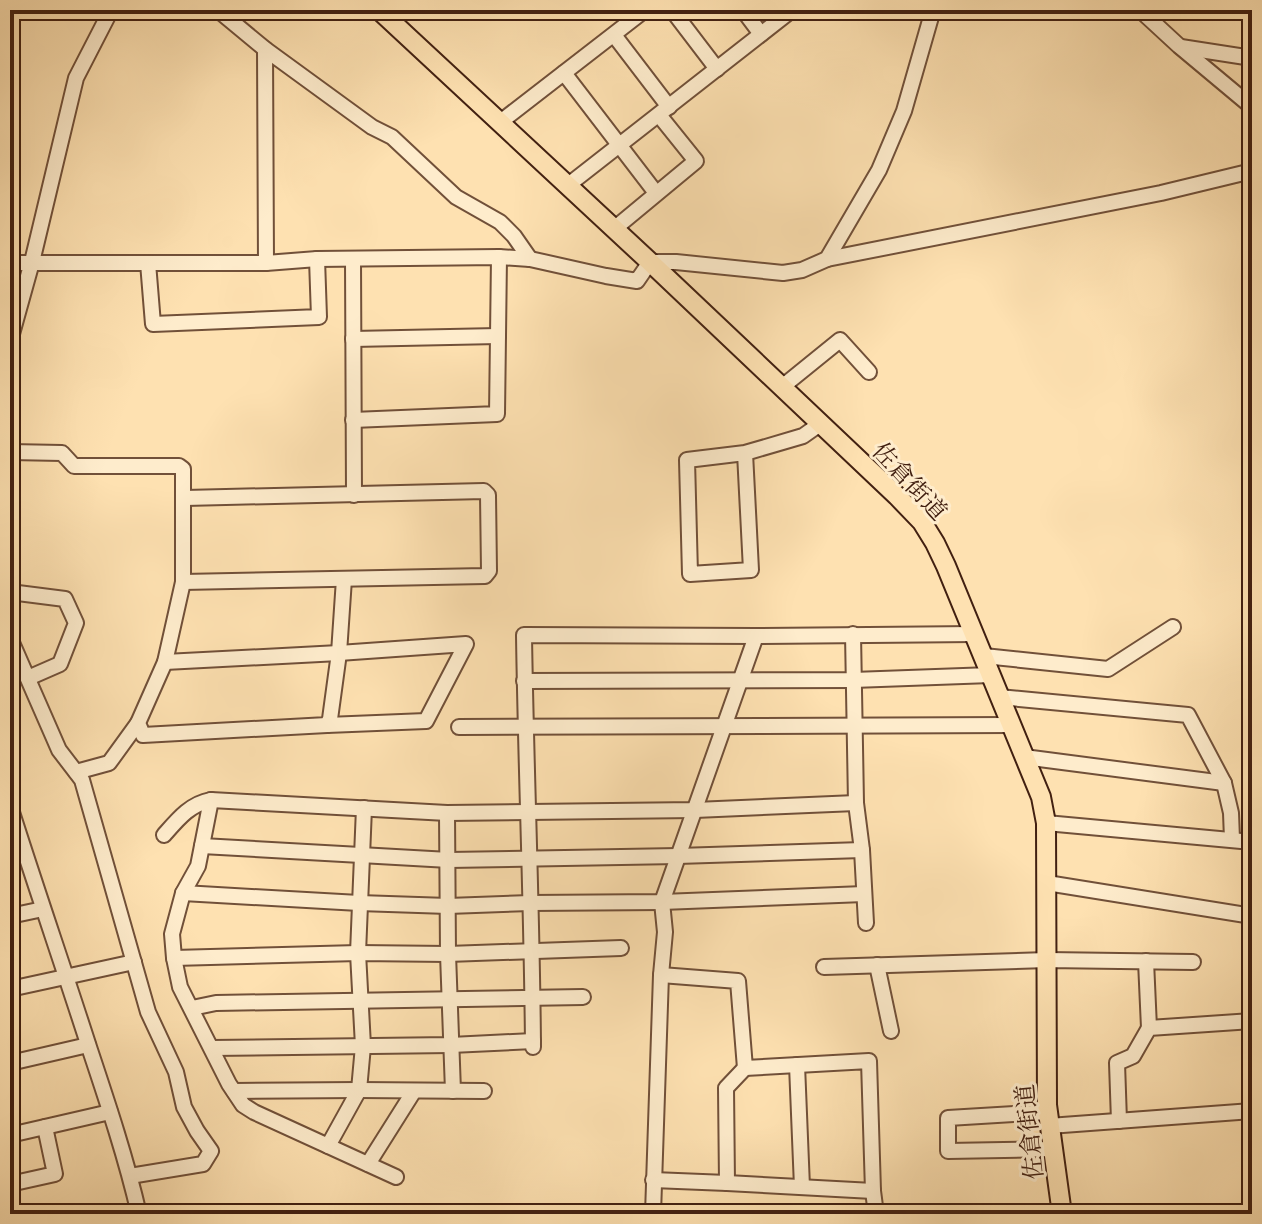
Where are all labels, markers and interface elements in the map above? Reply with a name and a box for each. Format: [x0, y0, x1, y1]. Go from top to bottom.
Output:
street label: 佐倉街道 [867, 436, 953, 526]
street label: 佐倉街道 [1010, 1083, 1048, 1181]

